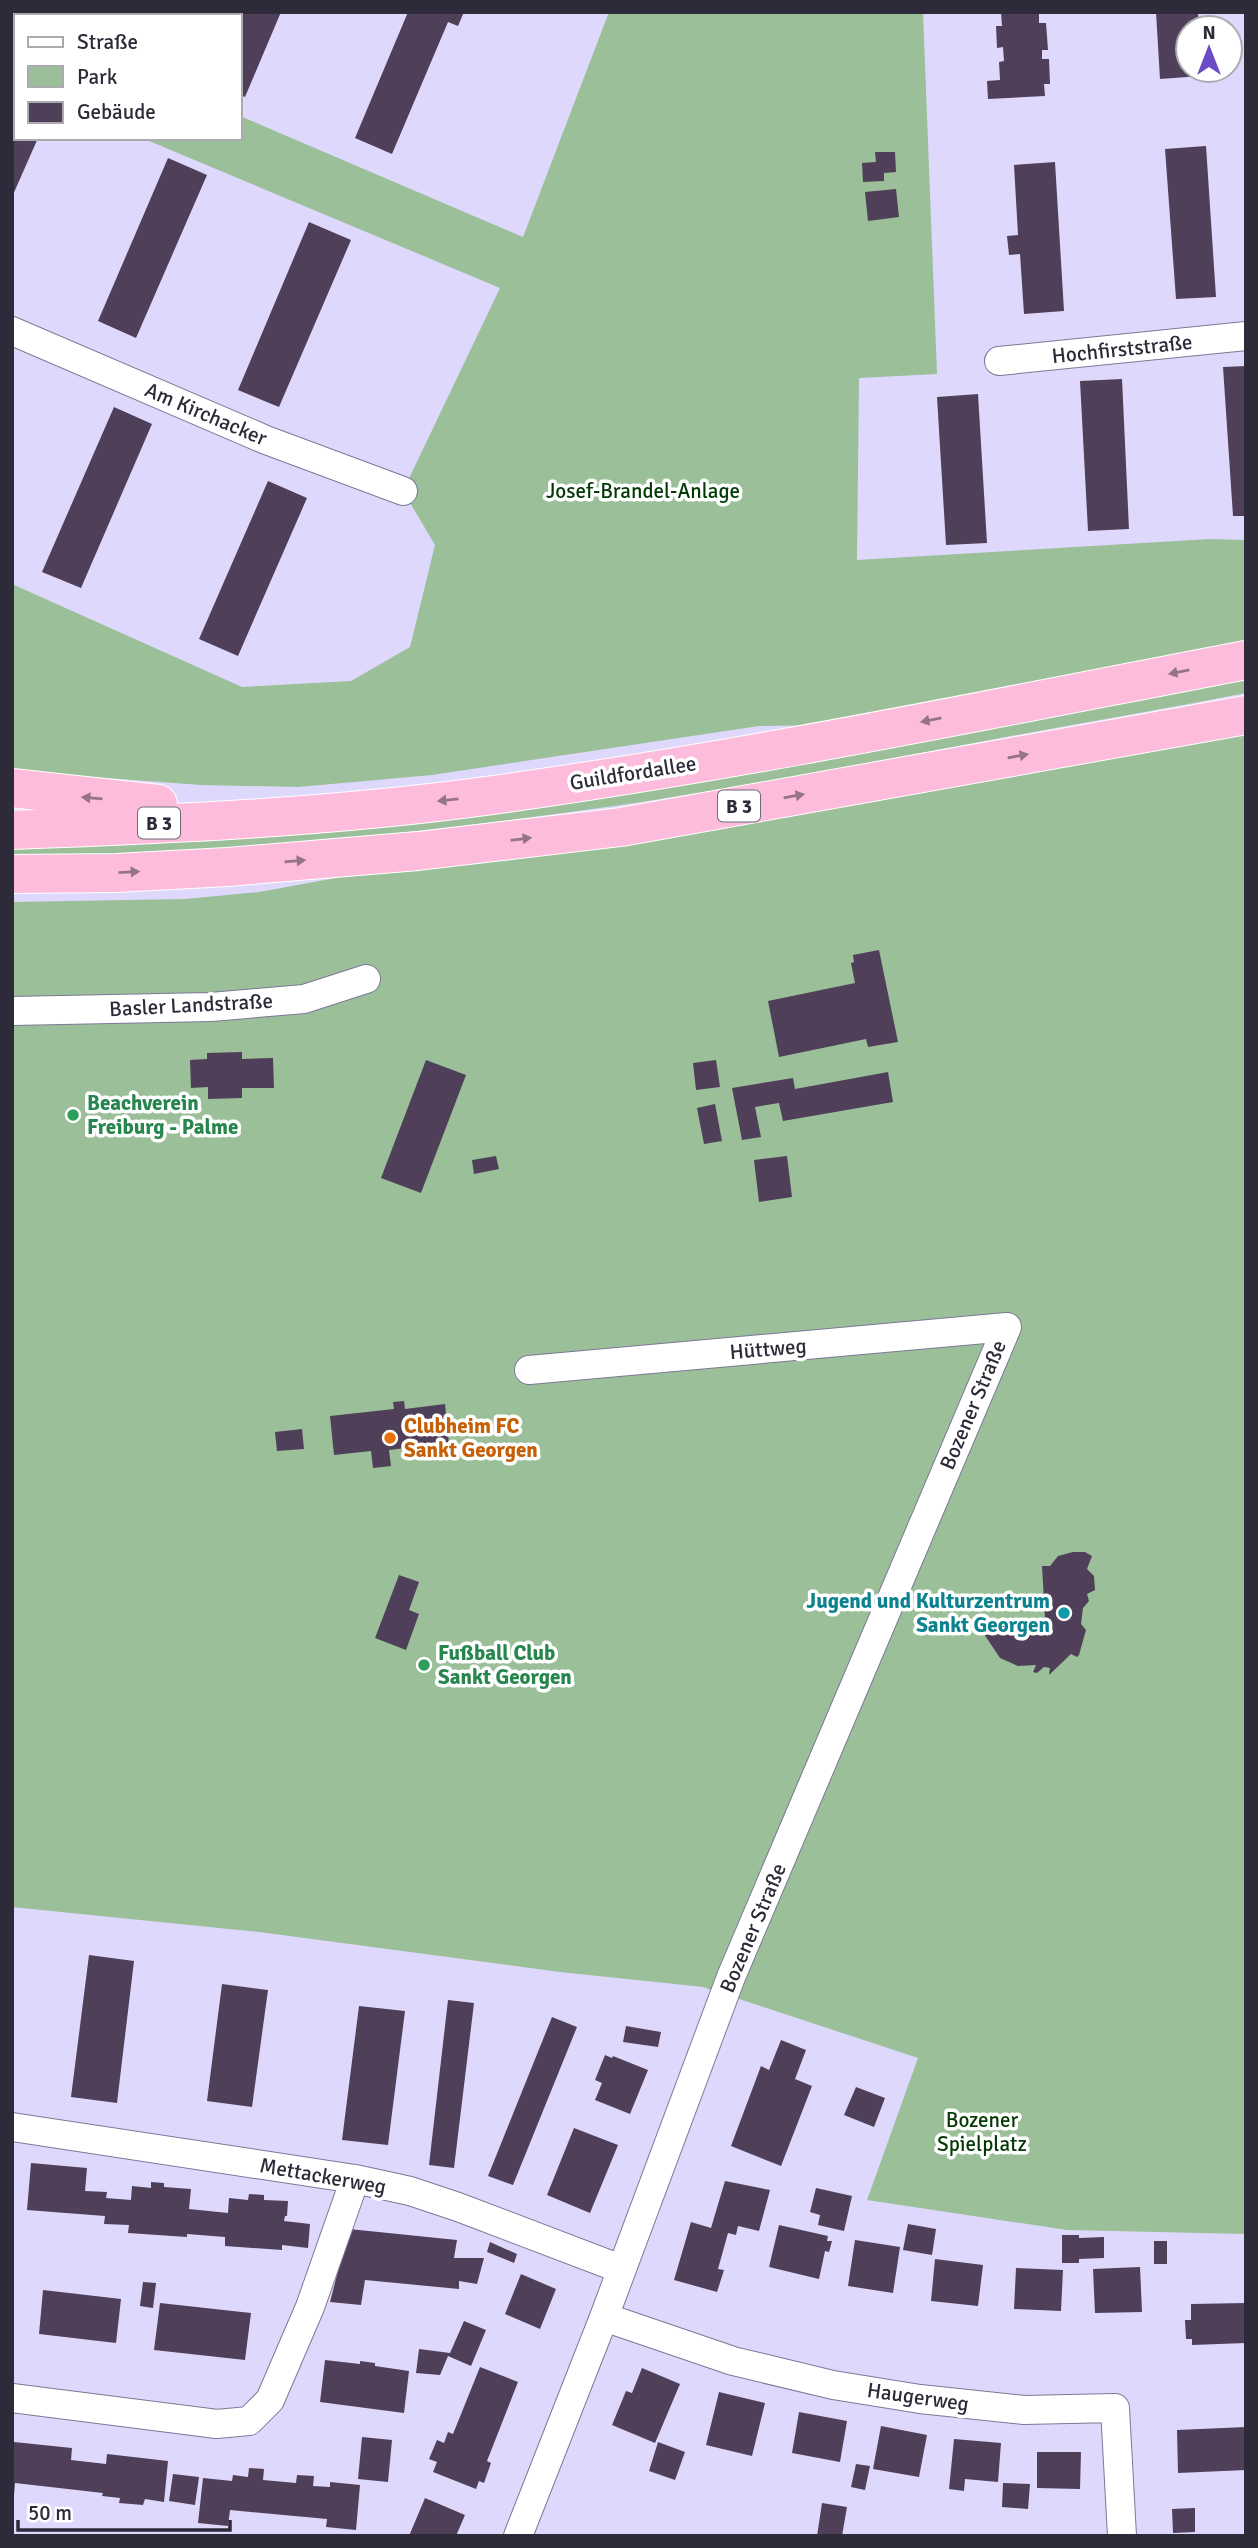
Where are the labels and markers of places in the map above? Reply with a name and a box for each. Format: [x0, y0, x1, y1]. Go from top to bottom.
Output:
place label: Beachverein Freiburg - Palme [87, 1090, 238, 1140]
marker: Beachverein Freiburg - Palme [65, 1107, 81, 1123]
place label: Clubheim FC Sankt Georgen [404, 1413, 538, 1463]
marker: Clubheim FC Sankt Georgen [382, 1430, 398, 1446]
place label: Jugend und Kulturzentrum Sankt Georgen [806, 1588, 1050, 1638]
marker: Jugend und Kulturzentrum Sankt Georgen [1056, 1605, 1072, 1621]
place label: Fußball Club Sankt Georgen [438, 1640, 572, 1690]
marker: Fußball Club Sankt Georgen [416, 1657, 432, 1673]

